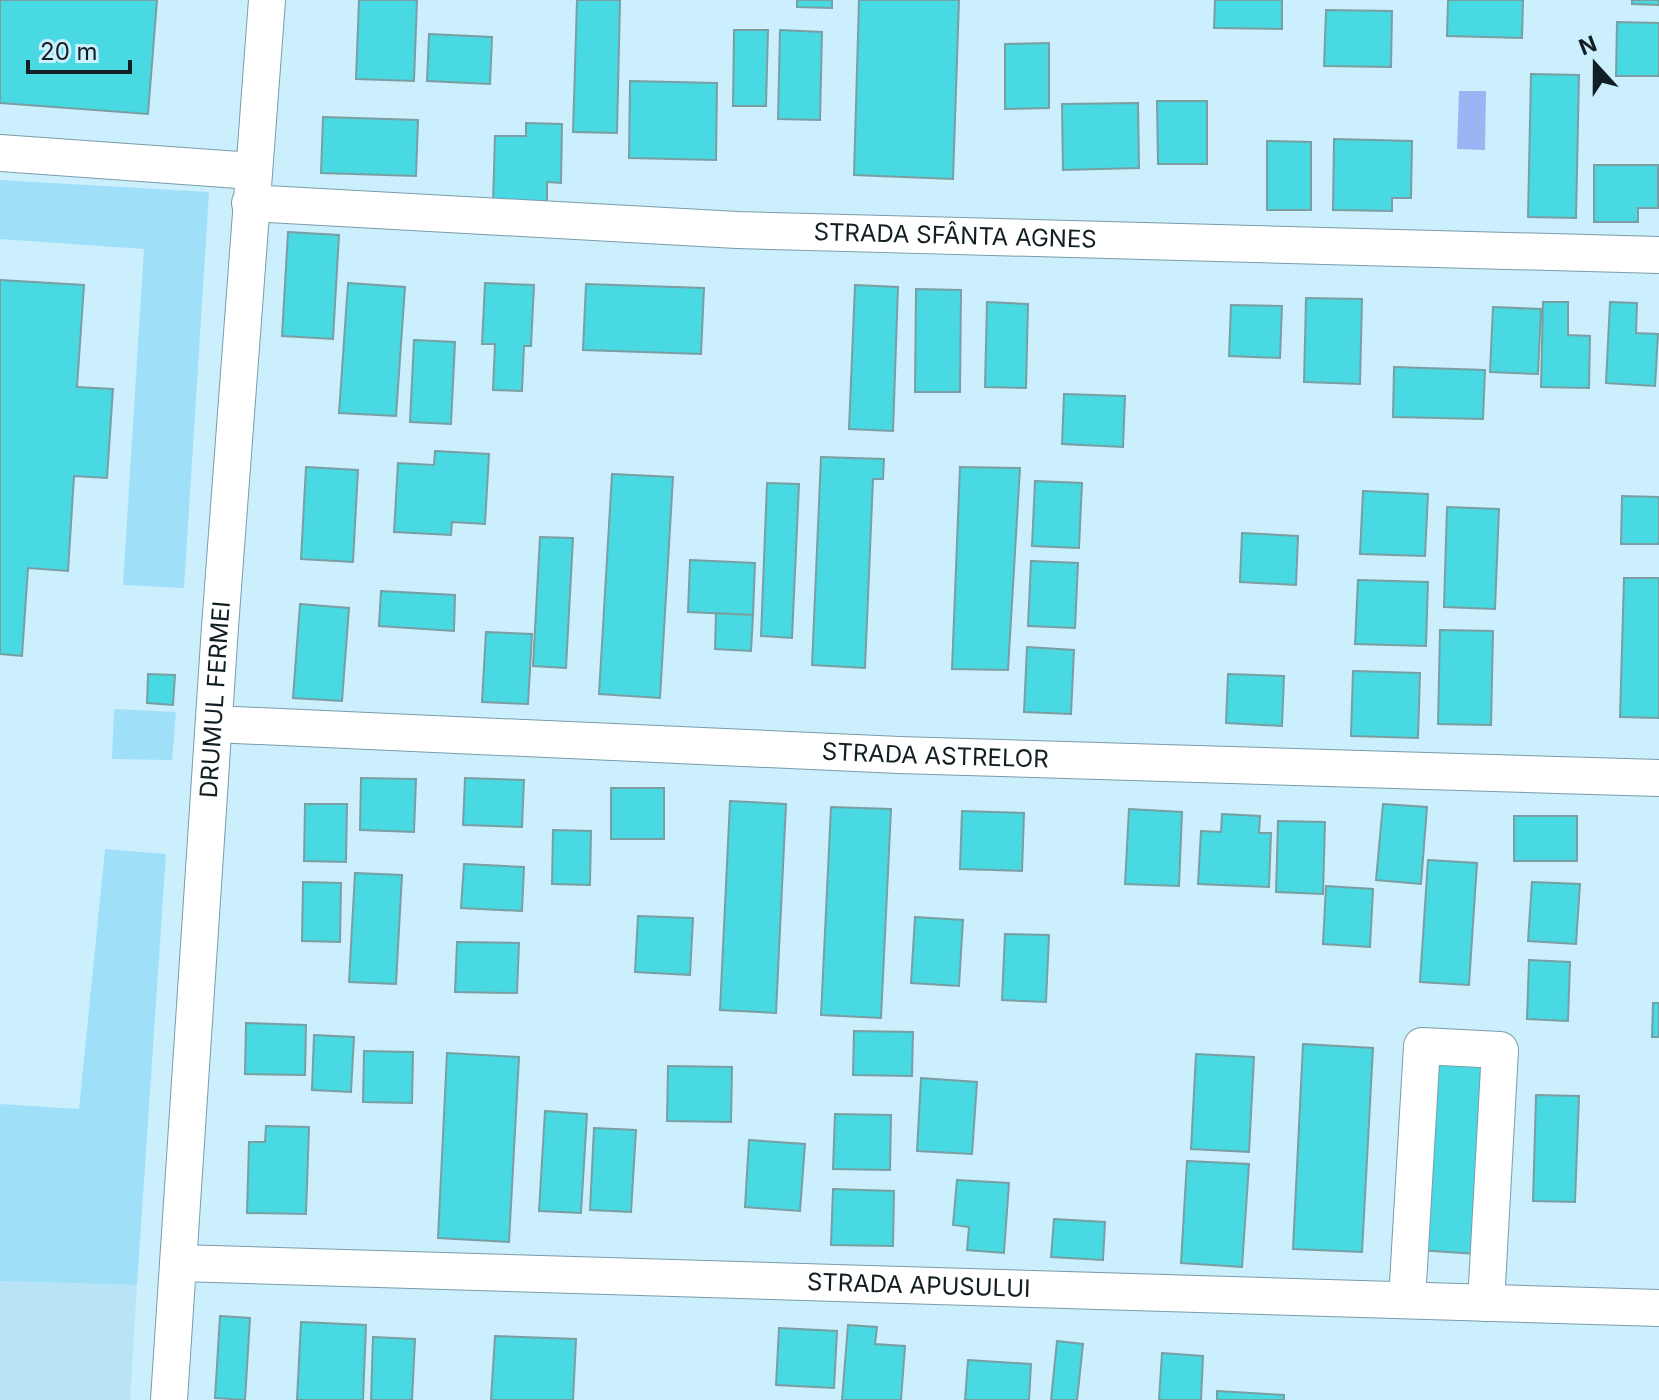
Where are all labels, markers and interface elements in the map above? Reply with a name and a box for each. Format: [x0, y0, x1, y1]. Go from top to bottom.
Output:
scale bar [28, 24, 130, 74]
north arrow [1555, 24, 1635, 104]
text: N [1575, 30, 1600, 60]
text: 20 m [40, 37, 98, 66]
street label: STRADA SFÂNTA AGNES [813, 217, 1097, 254]
street label: DRUMUL FERMEI [194, 600, 236, 799]
street label: STRADA ASTRELOR [821, 737, 1049, 774]
street label: STRADA APUSULUI [806, 1267, 1031, 1303]

